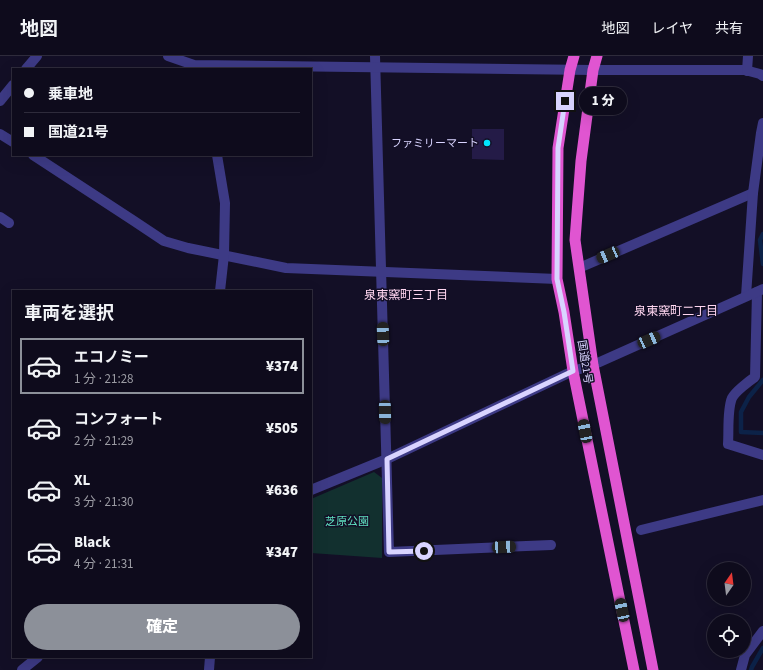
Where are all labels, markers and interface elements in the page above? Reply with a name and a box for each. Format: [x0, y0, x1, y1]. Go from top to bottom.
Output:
text: 地図 [20, 16, 58, 43]
text: 地図 [601, 19, 629, 39]
text: レイヤ [651, 19, 693, 39]
text: 共有 [715, 19, 743, 39]
text: 乗車地 [48, 84, 93, 105]
callout: 1 分 [579, 87, 627, 115]
route end [556, 92, 574, 110]
text: 1 分 [592, 92, 614, 110]
text: 国道21号 [48, 122, 109, 143]
place label: ファミリーマート [391, 136, 479, 151]
marker: ファミリーマート [482, 138, 492, 148]
car [595, 245, 621, 265]
district label: 泉東窯町三丁目 [364, 287, 448, 304]
text: 車両を選択 [24, 301, 114, 326]
district label: 泉東窯町二丁目 [634, 303, 718, 320]
car [377, 322, 389, 346]
car [636, 330, 662, 350]
street label: 国道21号 [574, 339, 596, 385]
text: エコノミー [74, 347, 149, 368]
icon: car [26, 348, 62, 384]
text: ¥374 [266, 356, 298, 377]
text: 1 分 · 21:28 [74, 370, 134, 388]
car [379, 400, 391, 424]
text: コンフォート [74, 409, 164, 430]
icon: car [26, 410, 62, 446]
text: ¥505 [266, 418, 298, 439]
car [577, 418, 593, 444]
text: 2 分 · 21:29 [74, 432, 134, 450]
text: XL [74, 470, 90, 491]
icon: car [26, 472, 62, 508]
text: ¥636 [266, 480, 298, 501]
text: 3 分 · 21:30 [74, 493, 134, 511]
park label: 芝原公園 [325, 514, 369, 529]
text: Black [74, 532, 111, 553]
icon: car [26, 534, 62, 570]
car [492, 540, 516, 554]
text: ¥347 [266, 542, 298, 563]
route start [415, 542, 433, 560]
text: 4 分 · 21:31 [74, 555, 134, 573]
north arrow [707, 562, 751, 606]
map controls [707, 562, 751, 658]
car [614, 597, 630, 623]
button: 確定 [24, 604, 300, 650]
button: locate [707, 614, 751, 658]

